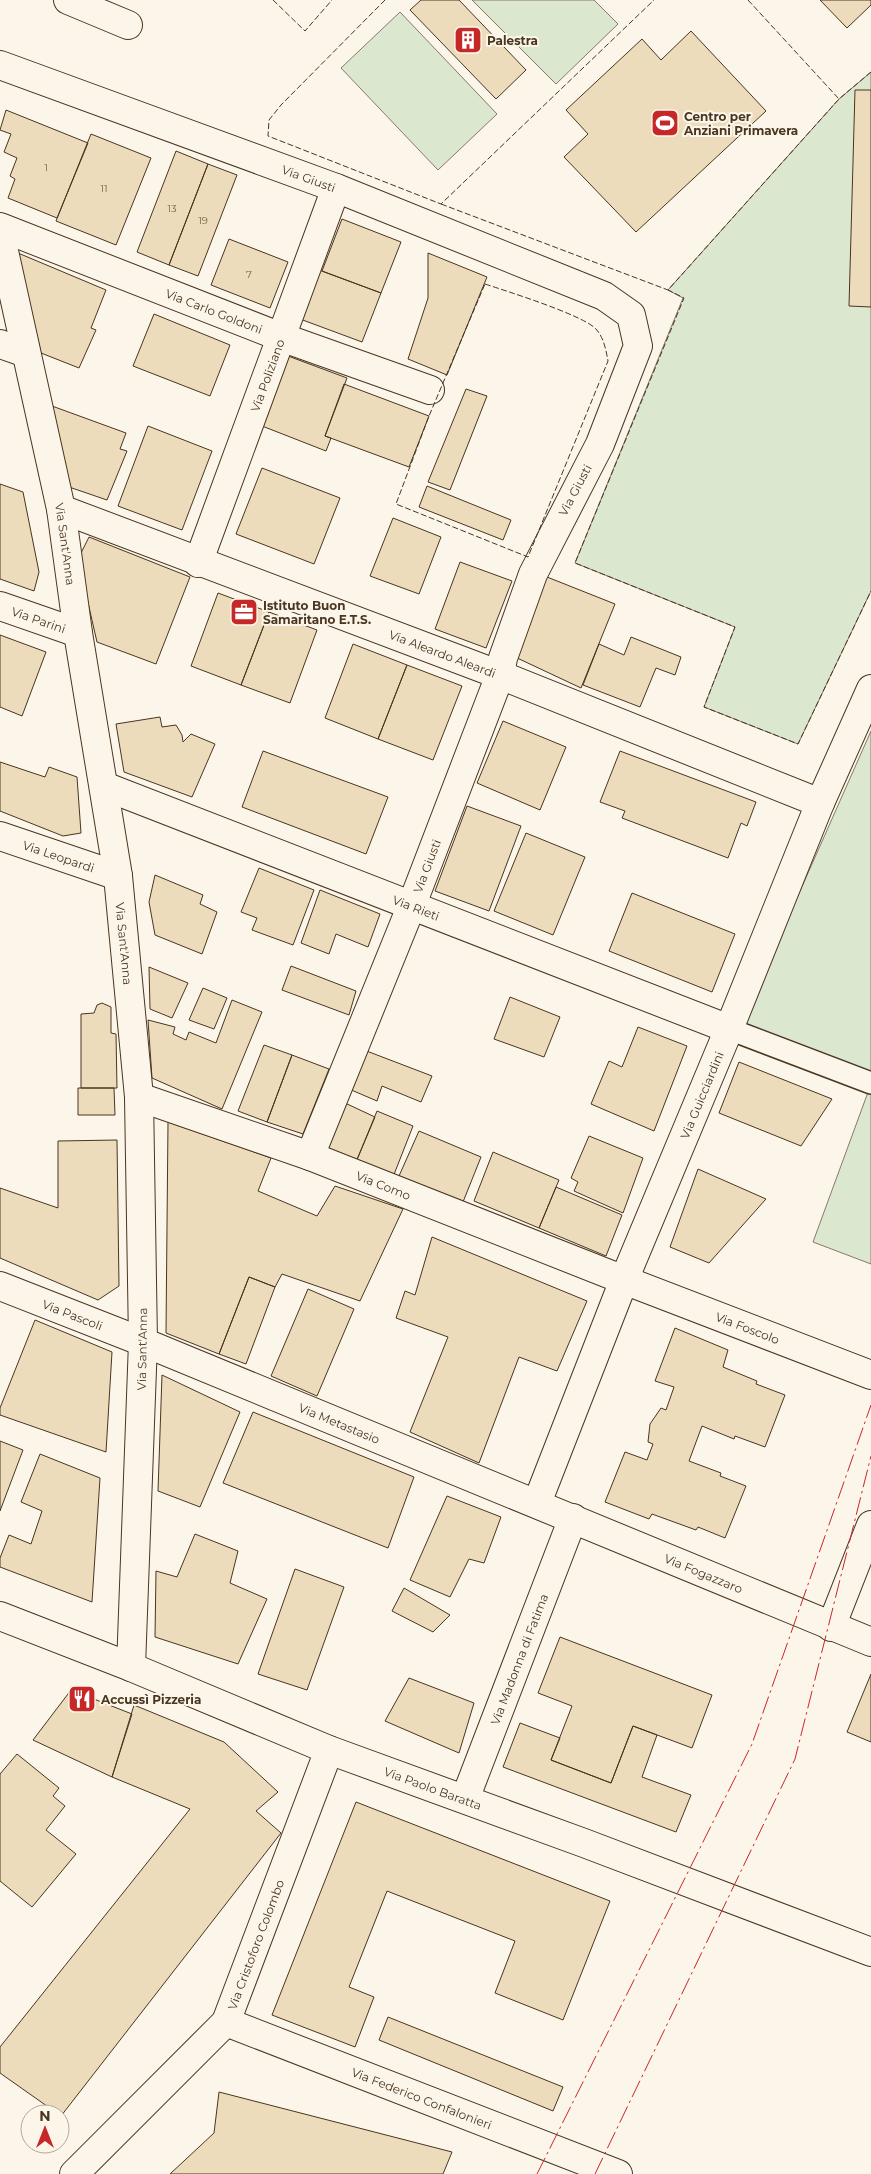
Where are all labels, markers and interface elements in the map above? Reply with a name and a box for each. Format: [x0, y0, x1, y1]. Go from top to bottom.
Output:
building icon: Palestra [453, 25, 483, 55]
place label: Palestra [487, 33, 538, 48]
sports icon: Centro per Anziani Primavera [650, 108, 680, 138]
place label: Centro per Anziani Primavera [683, 109, 798, 138]
house number: 1 [44, 161, 48, 174]
street label: Via Giusti [280, 161, 338, 195]
house number: 11 [100, 182, 108, 195]
house number: 13 [167, 202, 177, 215]
house number: 19 [198, 214, 208, 227]
house number: 7 [246, 268, 252, 281]
street label: Via Carlo Goldoni [164, 285, 265, 337]
street label: Via Poliziano [247, 337, 287, 414]
street label: Via Giusti [555, 462, 595, 518]
street label: Via Sant'Anna [52, 501, 79, 586]
office icon: Istituto Buon Samaritano E.T.S. [229, 597, 259, 627]
place label: Istituto Buon Samaritano E.T.S. [263, 598, 371, 627]
street label: Via Parini [10, 603, 68, 636]
street label: Via Aleardo Aleardi [387, 626, 498, 680]
street label: Via Leopardi [21, 837, 96, 875]
street label: Via Giusti [410, 837, 444, 895]
street label: Via Rieti [391, 892, 442, 923]
street label: Via Sant'Anna [113, 902, 136, 986]
street label: Via Guicciardini [677, 1049, 726, 1141]
street label: Via Como [354, 1167, 413, 1203]
street label: Via Pascoli [40, 1296, 105, 1333]
street label: Via Sant'Anna [134, 1307, 150, 1391]
street label: Via Foscolo [714, 1308, 782, 1347]
street label: Via Metastasio [297, 1400, 382, 1446]
street label: Via Fogazzaro [662, 1550, 745, 1596]
street label: Via Madonna di Fatima [487, 1591, 551, 1727]
restaurant icon: Accussì Pizzeria [67, 1684, 97, 1714]
place label: Accussì Pizzeria [100, 1692, 201, 1707]
street label: Via Paolo Baratta [382, 1763, 484, 1813]
street label: Via Cristoforo Colombo [224, 1877, 287, 2012]
street label: Via Federico Confalonieri [349, 2064, 494, 2132]
north arrow [20, 2104, 70, 2154]
text: N [39, 2107, 51, 2125]

